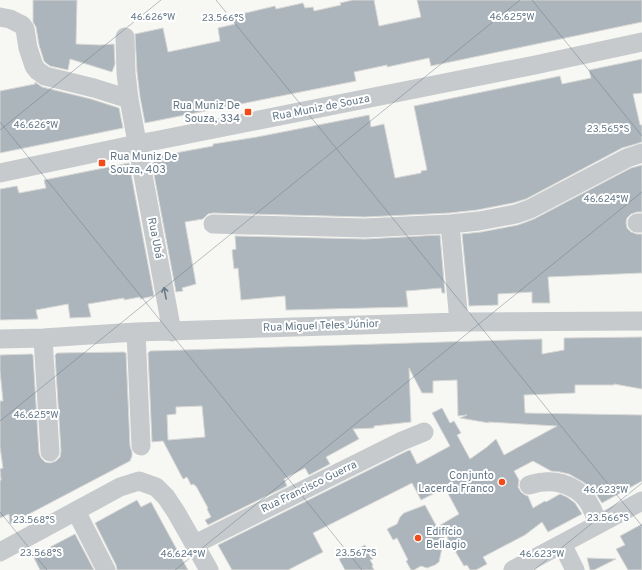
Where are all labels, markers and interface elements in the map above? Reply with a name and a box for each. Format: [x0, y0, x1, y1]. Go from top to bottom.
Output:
text: 46.626°W [131, 11, 175, 24]
text: 46.625°W [489, 11, 535, 24]
text: 23.566°S [202, 12, 244, 25]
street label: Rua Muniz de Souza [271, 92, 371, 124]
place label: Rua Muniz De Souza, 334 [173, 99, 240, 126]
marker: Rua Muniz De Souza, 334 [243, 107, 253, 117]
text: 46.626°W [14, 119, 58, 132]
text: 23.565°S [587, 123, 629, 136]
place label: Rua Muniz De Souza, 403 [110, 150, 177, 177]
marker: Rua Muniz De Souza, 403 [97, 158, 107, 168]
text: 46.624°W [583, 193, 629, 206]
street label: Rua Ubá [144, 216, 166, 260]
one-way arrow [161, 287, 169, 300]
street label: Rua Miguel Teles Júnior [263, 317, 380, 335]
text: 46.625°W [13, 409, 59, 422]
street label: Rua Francisco Guerra [259, 458, 359, 516]
place label: Conjunto Lacerda Franco [418, 469, 494, 496]
marker: Conjunto Lacerda Franco [497, 477, 507, 487]
text: 46.623°W [583, 484, 629, 497]
text: 23.566°S [587, 512, 629, 525]
text: 23.568°S [13, 514, 55, 527]
place label: Edifício Bellagio [426, 525, 466, 552]
marker: Edifício Bellagio [413, 533, 423, 543]
text: 23.568°S [20, 547, 62, 560]
text: 23.567°S [335, 547, 377, 560]
text: 46.624°W [160, 548, 206, 561]
text: 46.623°W [519, 548, 565, 561]

